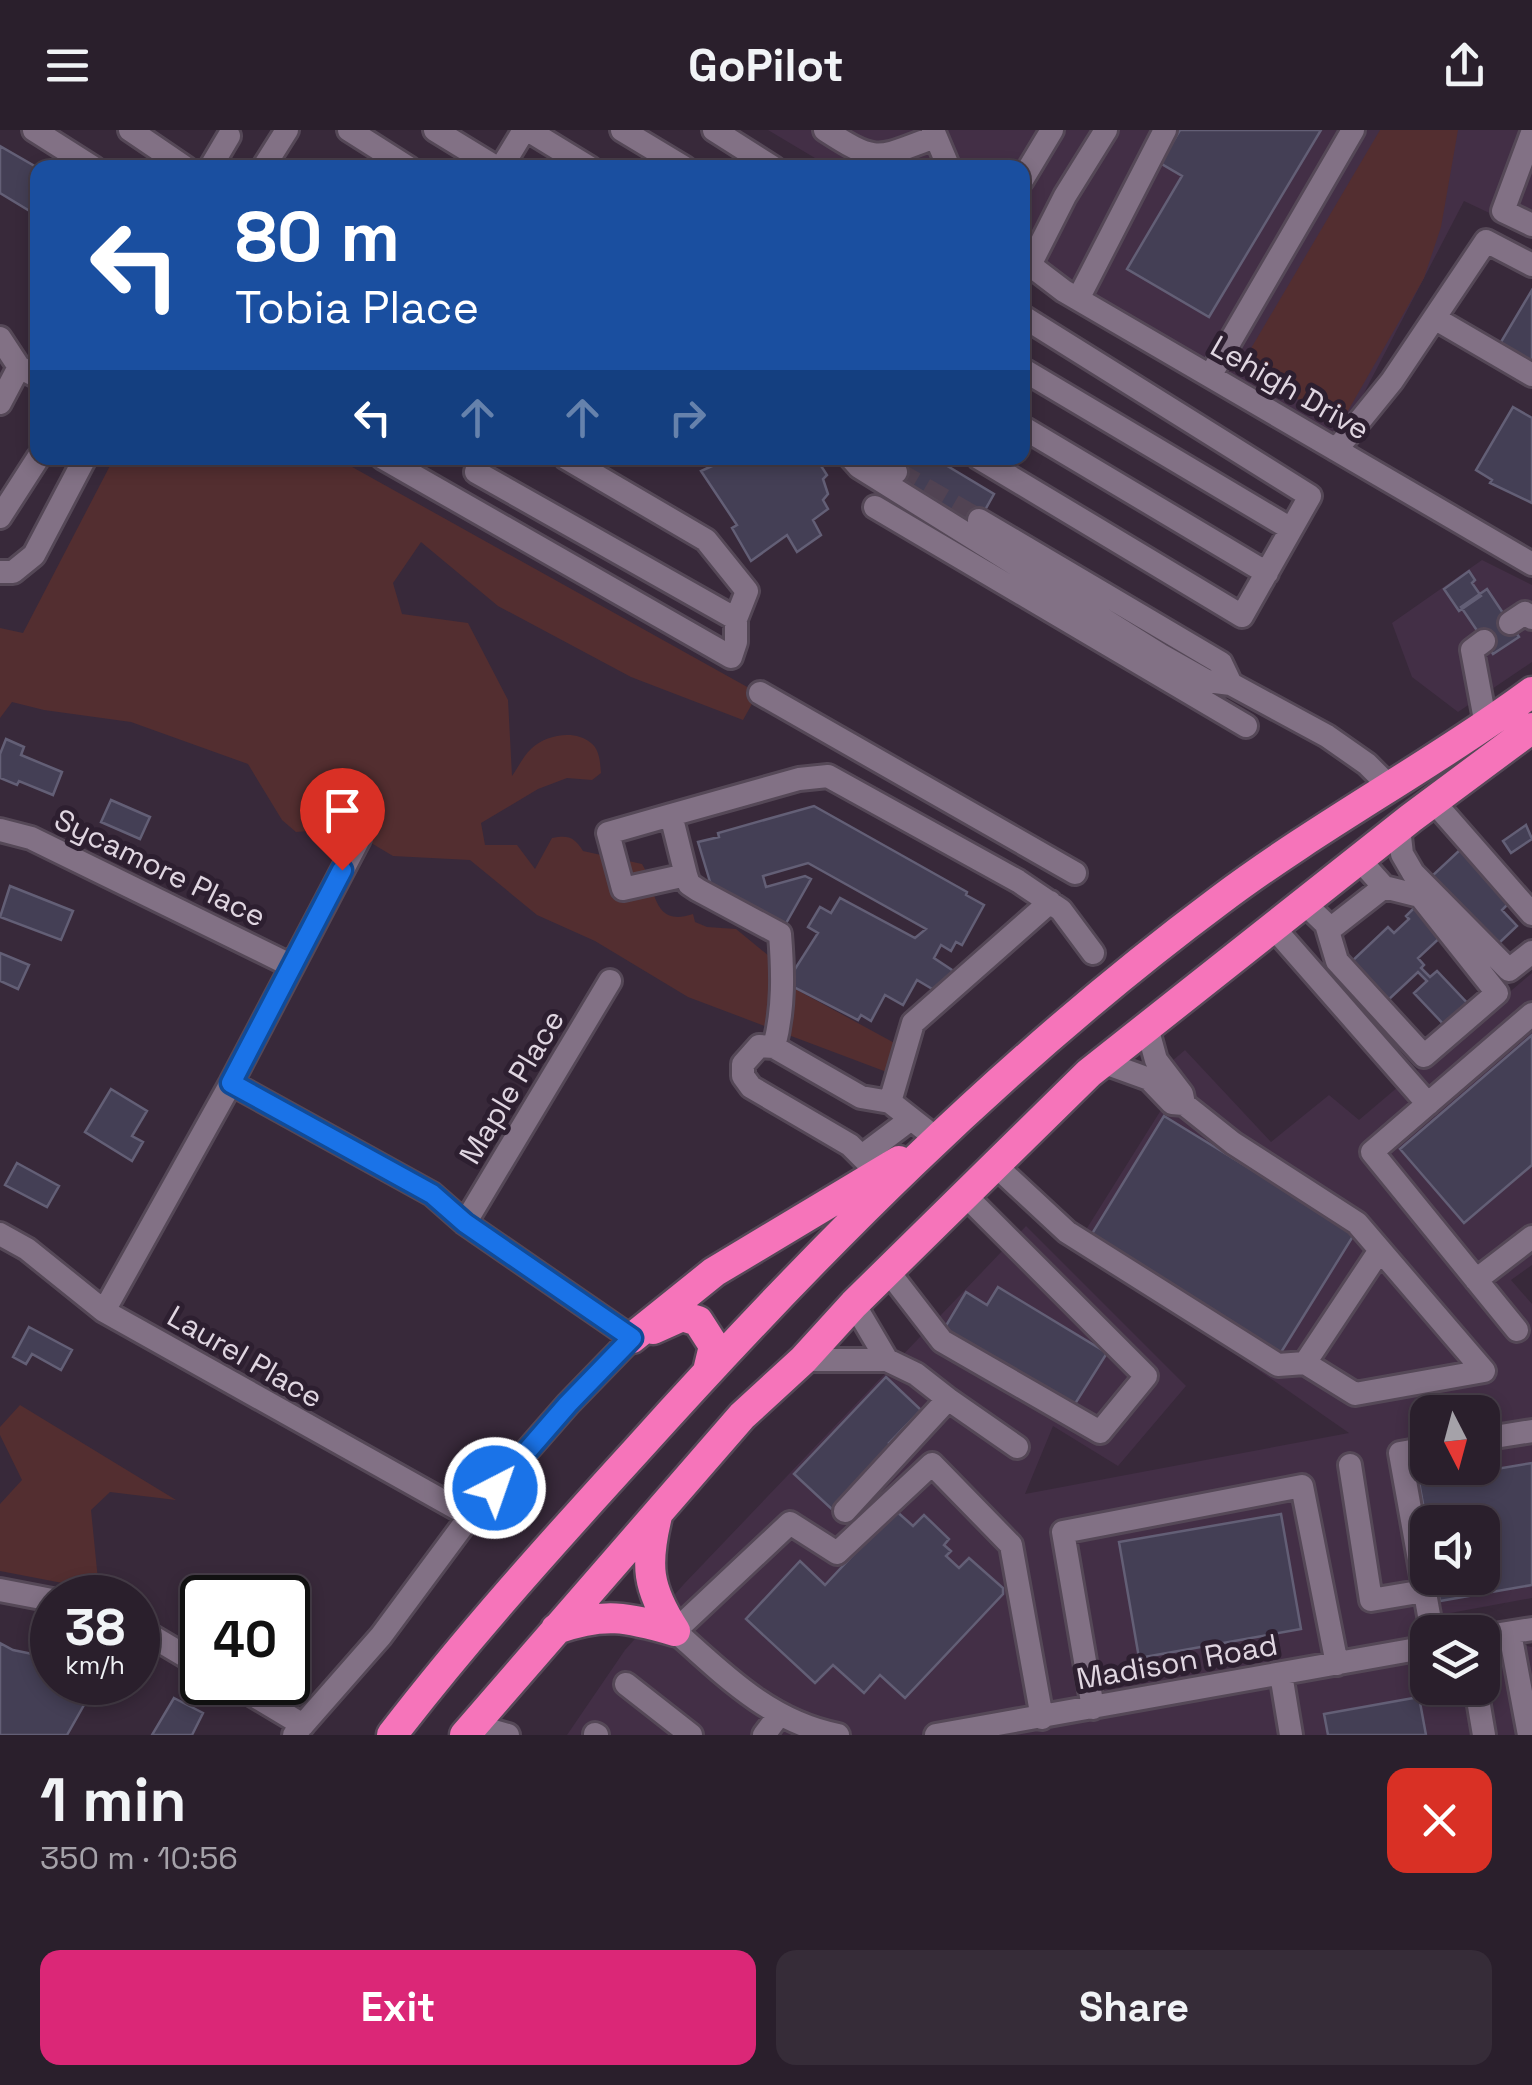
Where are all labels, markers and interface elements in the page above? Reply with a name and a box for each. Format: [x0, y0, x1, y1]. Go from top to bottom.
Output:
text: GoPilot [688, 37, 844, 94]
icon: menu [40, 38, 95, 93]
icon: share [1437, 38, 1492, 93]
text: 80 m [235, 192, 400, 281]
icon: left [70, 200, 200, 330]
text: Tobia Place [235, 279, 479, 336]
street label: Lehigh Drive [1204, 326, 1377, 449]
icon: left [345, 390, 400, 445]
icon: ahead [450, 390, 505, 445]
icon: ahead [555, 390, 610, 445]
icon: right [660, 390, 715, 445]
pin [300, 768, 385, 871]
icon: arrive [315, 783, 370, 838]
street label: Sycamore Place [48, 800, 272, 936]
street label: Maple Place [450, 1002, 573, 1171]
street label: Laurel Place [161, 1296, 330, 1417]
north arrow [1410, 1395, 1500, 1485]
map controls [1410, 1395, 1500, 1705]
position arrow [443, 1436, 547, 1540]
button: sound [1410, 1505, 1500, 1595]
speed limit sign: 40 [180, 1575, 310, 1705]
text: 38 [65, 1596, 125, 1660]
button: layers [1410, 1615, 1500, 1705]
street label: Madison Road [1073, 1625, 1281, 1698]
text: km/h [65, 1649, 125, 1681]
text: 1 min [40, 1762, 187, 1839]
button: close [1387, 1768, 1492, 1873]
text: 350 m · 10:56 [40, 1838, 238, 1878]
button: Exit [40, 1950, 756, 2065]
button: Share [776, 1950, 1492, 2065]

